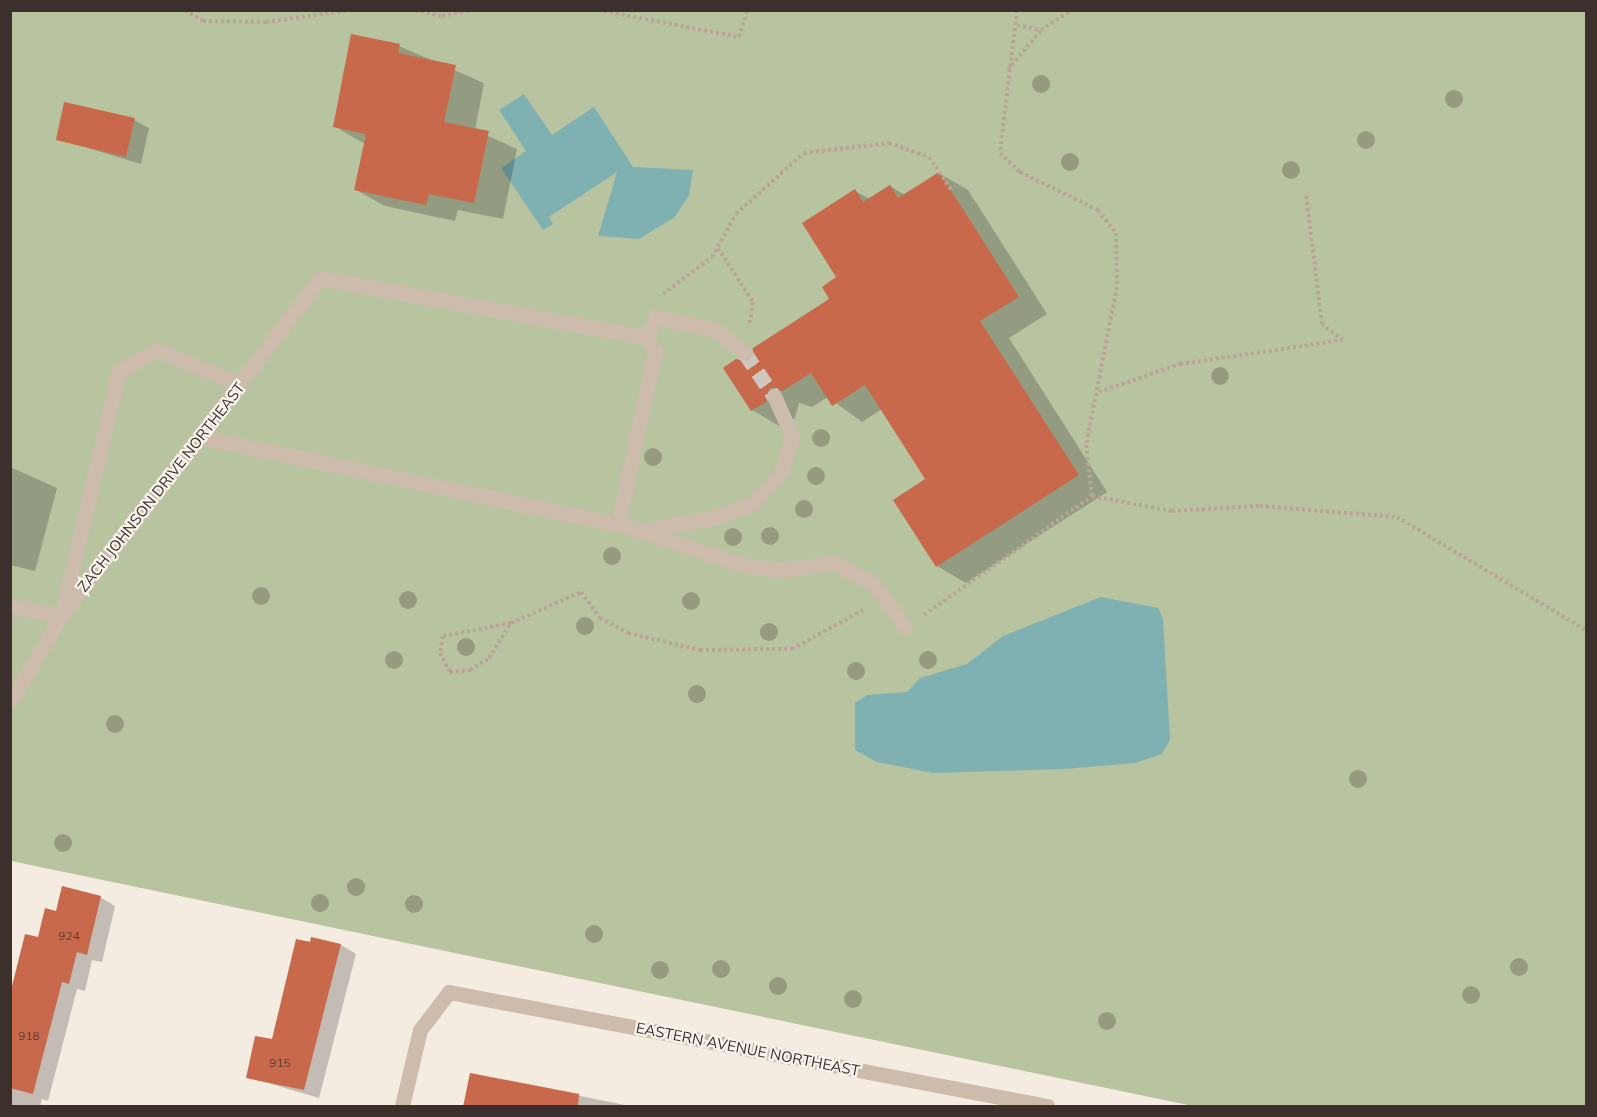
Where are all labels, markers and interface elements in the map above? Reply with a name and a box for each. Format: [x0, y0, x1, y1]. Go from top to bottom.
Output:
street label: ZACH JOHNSON DRIVE NORTHEAST [74, 379, 248, 595]
house number: 924 [58, 929, 80, 943]
street label: EASTERN AVENUE NORTHEAST [635, 1018, 861, 1080]
house number: 918 [18, 1029, 40, 1043]
house number: 915 [269, 1056, 291, 1070]

